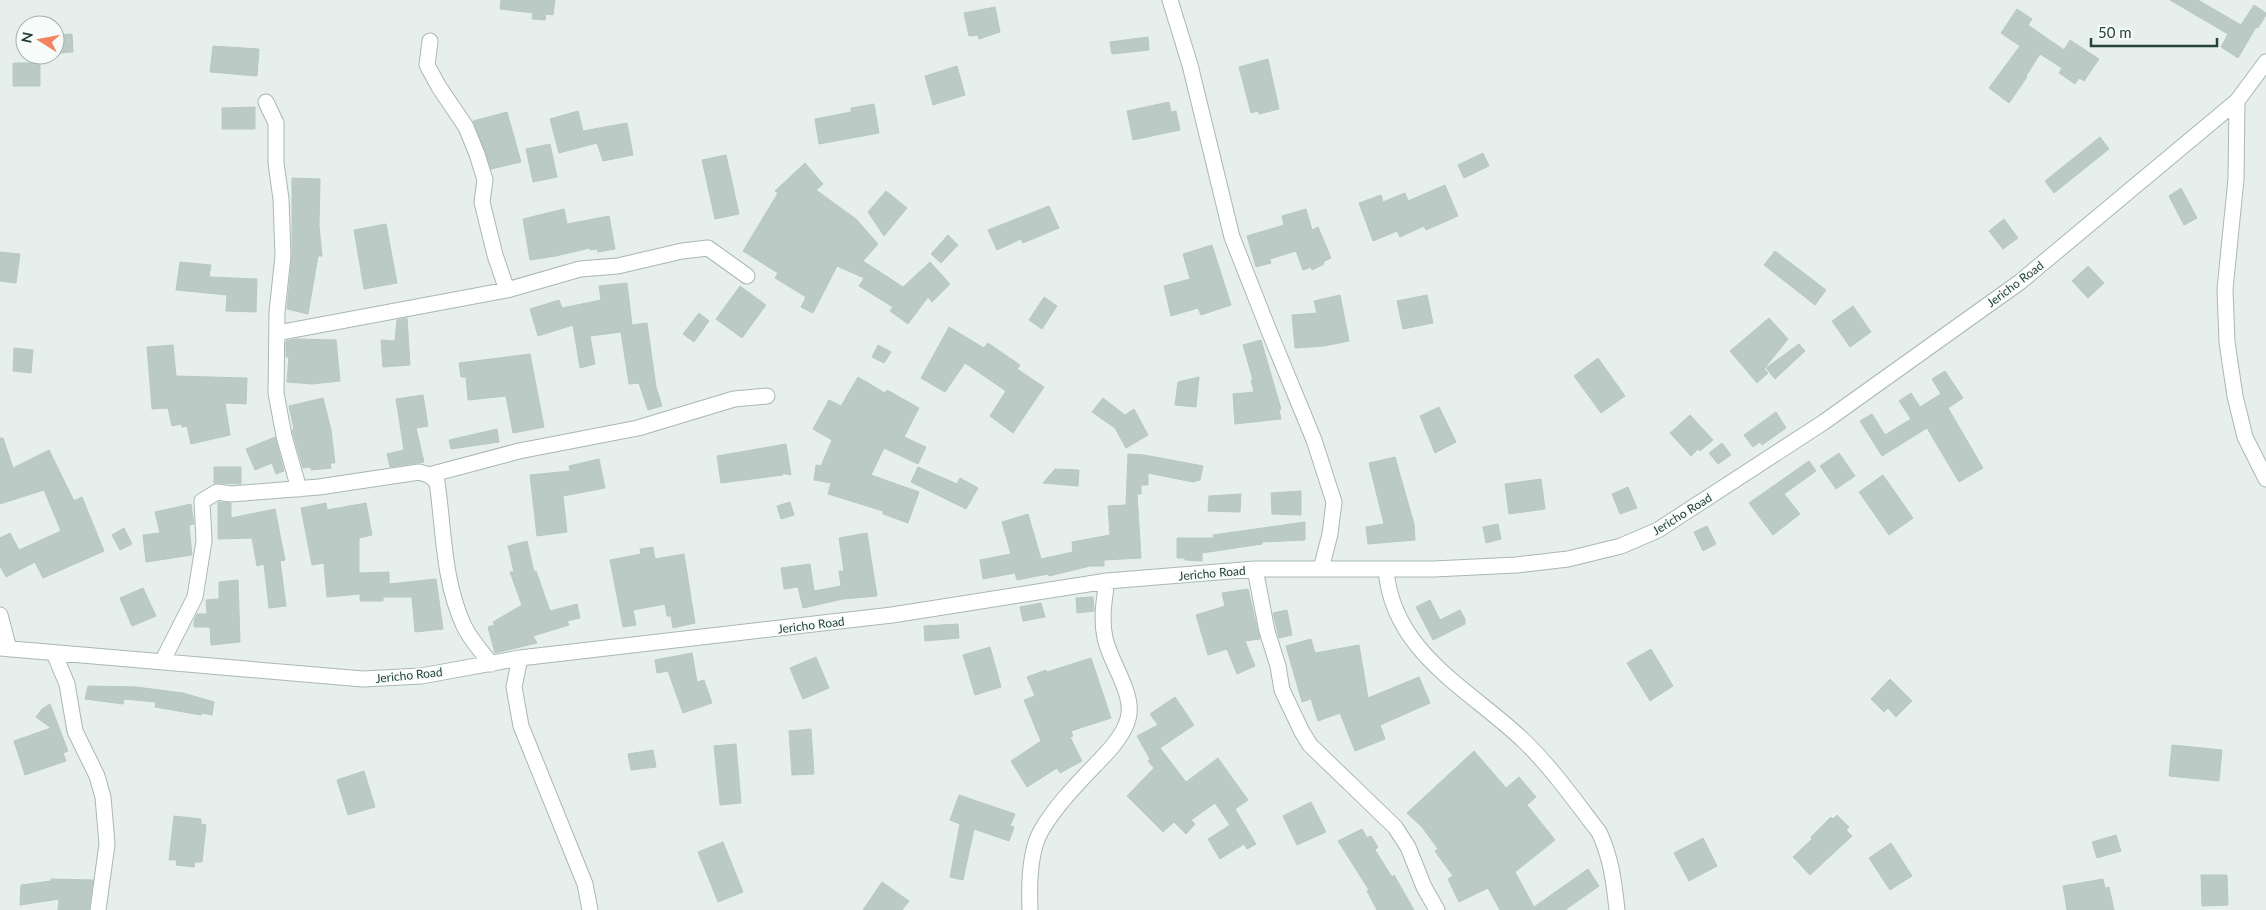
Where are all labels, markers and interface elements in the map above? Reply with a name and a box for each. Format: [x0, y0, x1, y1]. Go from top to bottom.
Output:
north arrow [15, 15, 65, 65]
scale bar [2091, 15, 2217, 47]
text: 50 m [2098, 23, 2132, 41]
text: N [17, 31, 36, 44]
street label: Jericho Road [1984, 258, 2046, 310]
street label: Jericho Road [1649, 490, 1715, 538]
street label: Jericho Road [1178, 563, 1246, 583]
street label: Jericho Road [777, 613, 845, 637]
street label: Jericho Road [375, 664, 443, 686]

